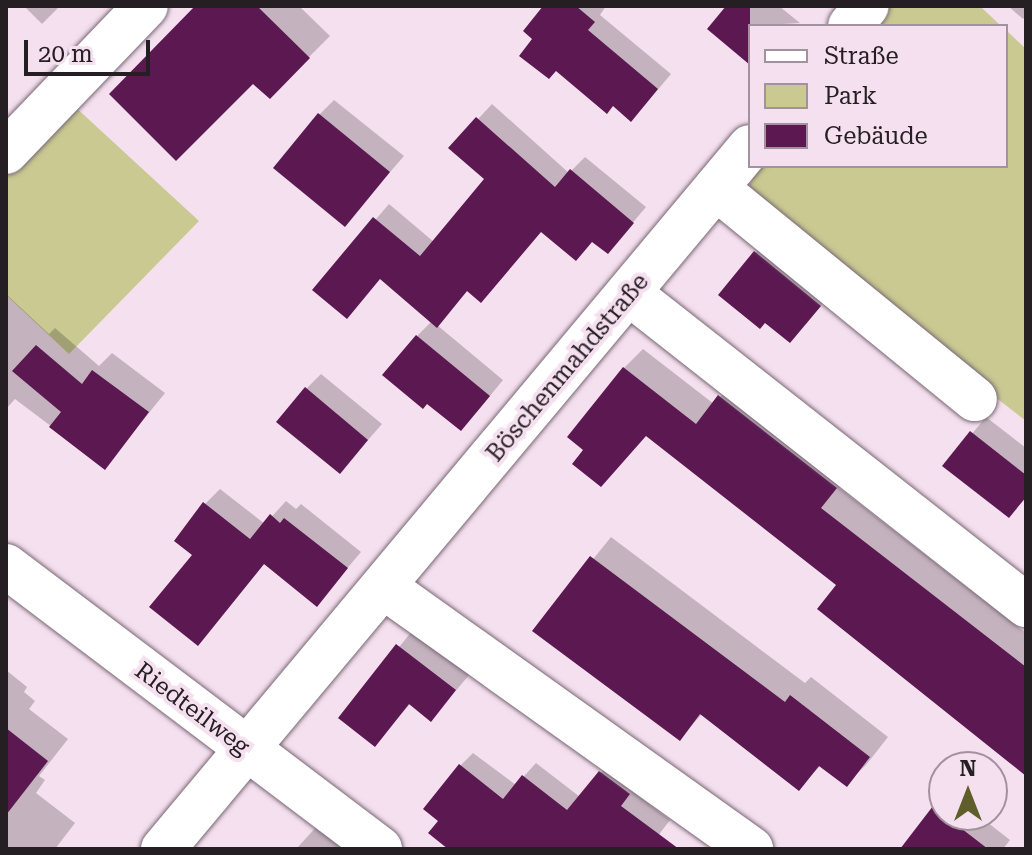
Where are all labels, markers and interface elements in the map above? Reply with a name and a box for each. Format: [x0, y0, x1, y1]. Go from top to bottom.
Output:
scale bar [28, 24, 154, 74]
legend [748, 24, 1008, 168]
text: 20 m [38, 40, 93, 68]
text: Straße [824, 42, 899, 70]
text: Park [824, 82, 877, 110]
text: Gebäude [824, 122, 928, 150]
street label: Böschenmahdstraße [481, 268, 655, 468]
street label: Riedteilweg [129, 657, 255, 761]
north arrow [928, 751, 1008, 831]
text: N [960, 756, 976, 781]

